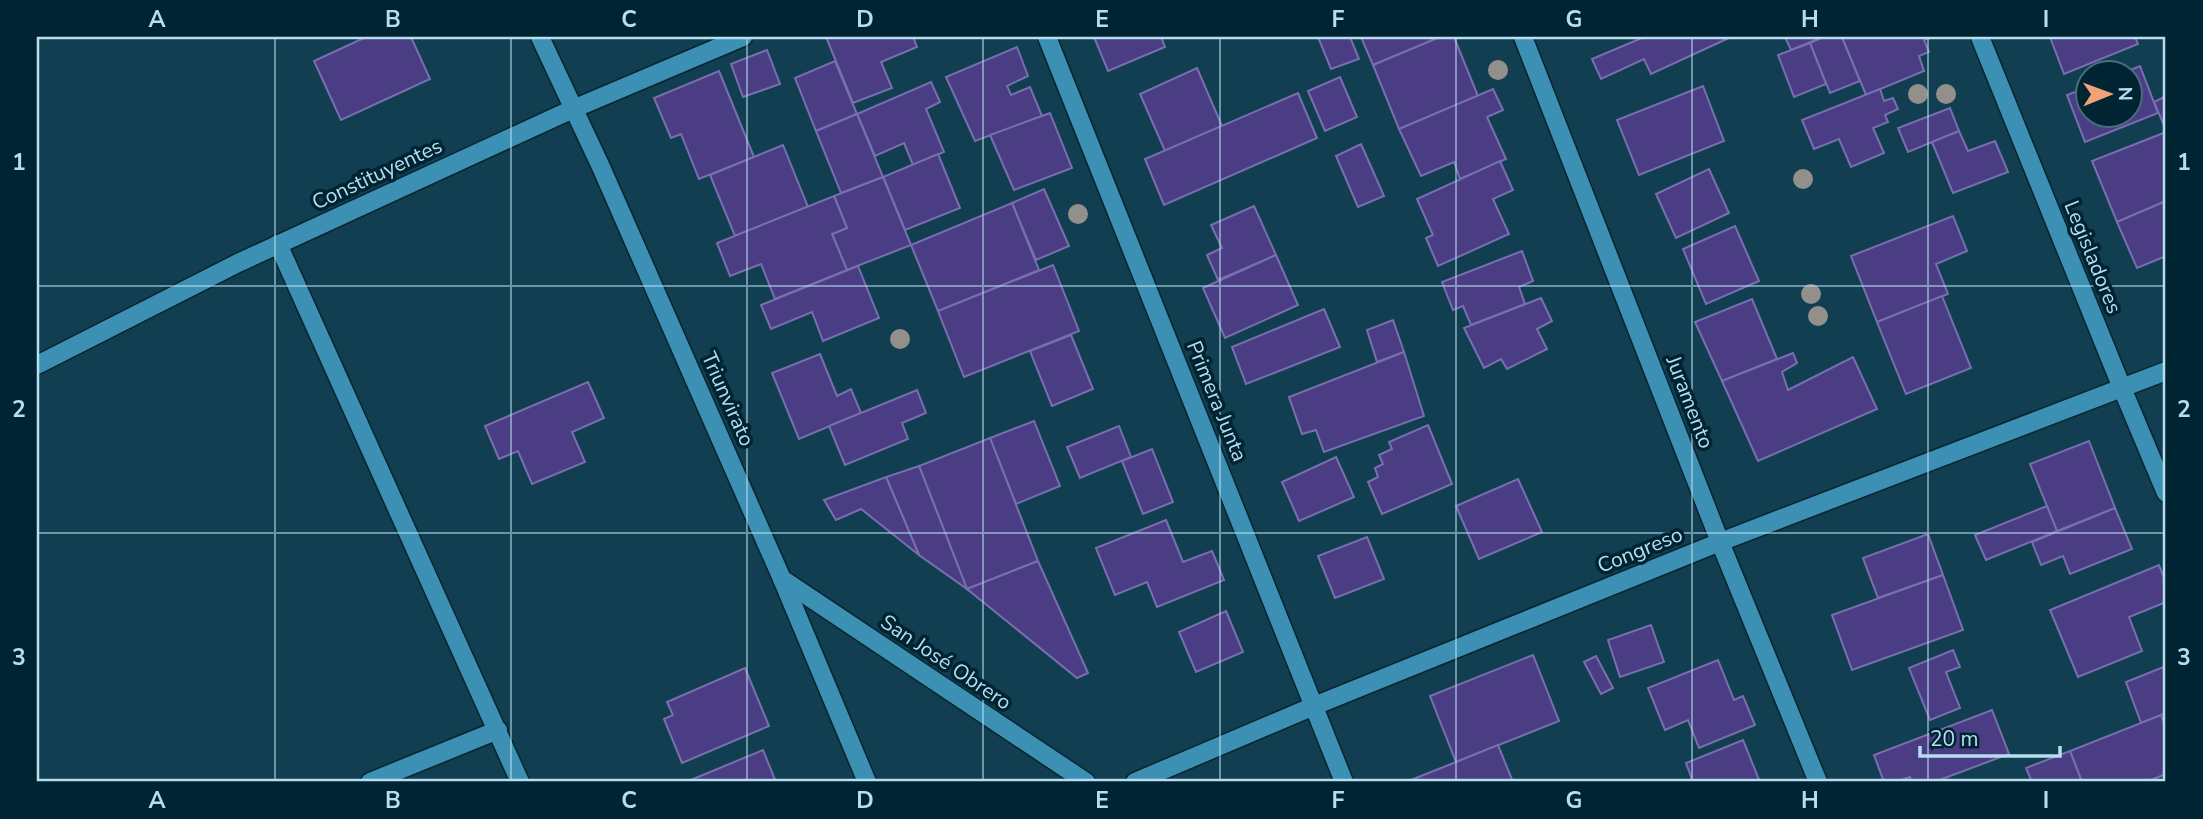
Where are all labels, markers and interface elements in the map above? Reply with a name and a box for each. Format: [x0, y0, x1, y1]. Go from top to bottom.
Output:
text: A [148, 4, 166, 35]
text: B [385, 4, 401, 35]
text: C [621, 4, 637, 35]
text: D [856, 4, 874, 35]
text: E [1095, 4, 1109, 35]
text: F [1332, 4, 1345, 35]
text: G [1566, 4, 1582, 35]
text: H [1801, 4, 1819, 35]
text: I [2043, 4, 2049, 35]
north arrow [2074, 60, 2144, 130]
text: N [2112, 86, 2138, 101]
street label: Constituyentes [307, 132, 447, 216]
text: 1 [12, 147, 26, 178]
text: 1 [2177, 147, 2191, 178]
street label: Legisladores [2058, 196, 2128, 318]
street label: Primera Junta [1180, 337, 1254, 465]
street label: Triunvirato [695, 348, 761, 450]
street label: Juramento [1659, 351, 1720, 452]
text: 2 [12, 394, 26, 425]
text: 2 [2177, 394, 2191, 425]
street label: Congreso [1593, 520, 1687, 580]
street label: San José Obrero [875, 608, 1017, 716]
text: 3 [12, 642, 26, 673]
text: 3 [2177, 642, 2191, 673]
scale bar [1920, 714, 2060, 758]
text: 20 m [1930, 725, 1979, 753]
text: A [148, 785, 166, 816]
text: B [385, 785, 401, 816]
text: C [621, 785, 637, 816]
text: D [856, 785, 874, 816]
text: E [1095, 785, 1109, 816]
text: F [1332, 785, 1345, 816]
text: G [1566, 785, 1582, 816]
text: H [1801, 785, 1819, 816]
text: I [2043, 785, 2049, 816]

